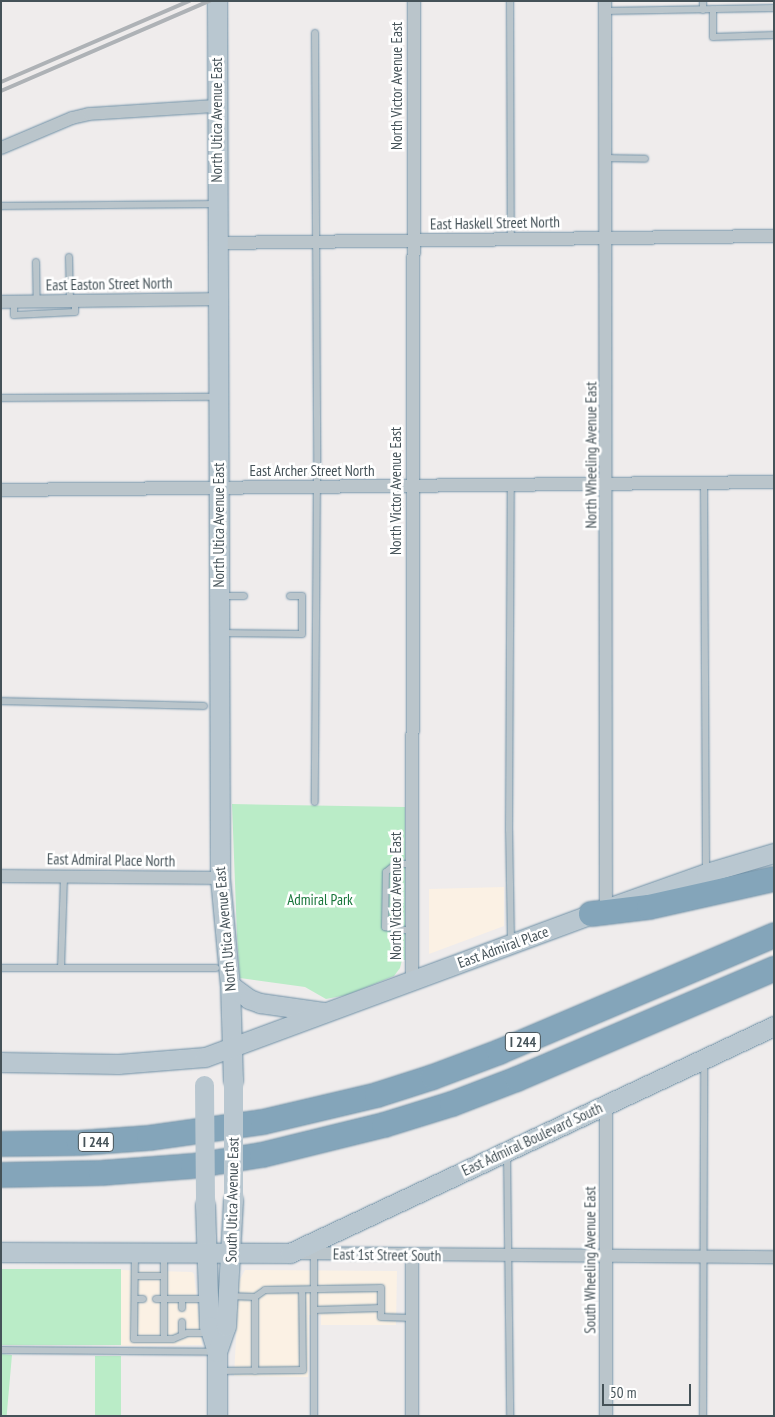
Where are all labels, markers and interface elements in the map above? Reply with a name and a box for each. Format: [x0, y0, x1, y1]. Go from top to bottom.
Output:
street label: North Victor Avenue East [388, 22, 406, 150]
street label: North Utica Avenue East [208, 57, 226, 183]
street label: East Haskell Street North [430, 213, 560, 233]
street label: East Easton Street North [46, 274, 172, 294]
street label: North Wheeling Avenue East [582, 381, 600, 529]
street label: North Victor Avenue East [387, 427, 405, 555]
street label: North Utica Avenue East [210, 462, 228, 588]
street label: East Archer Street North [249, 462, 375, 480]
street label: North Victor Avenue East [387, 832, 405, 960]
street label: East Admiral Place North [47, 850, 175, 870]
street label: North Utica Avenue East [211, 866, 239, 992]
park label: Admiral Park [287, 891, 353, 909]
street label: East Admiral Place [455, 922, 551, 972]
road number: I 244 [504, 1030, 542, 1054]
street label: East Admiral Boulevard South [459, 1098, 605, 1180]
road number: I 244 [77, 1130, 115, 1154]
street label: South Utica Avenue East [222, 1137, 242, 1263]
street label: South Wheeling Avenue East [581, 1186, 599, 1334]
street label: East 1st Street South [333, 1245, 441, 1265]
scale bar [605, 1374, 694, 1406]
text: 50 m [610, 1383, 636, 1402]

